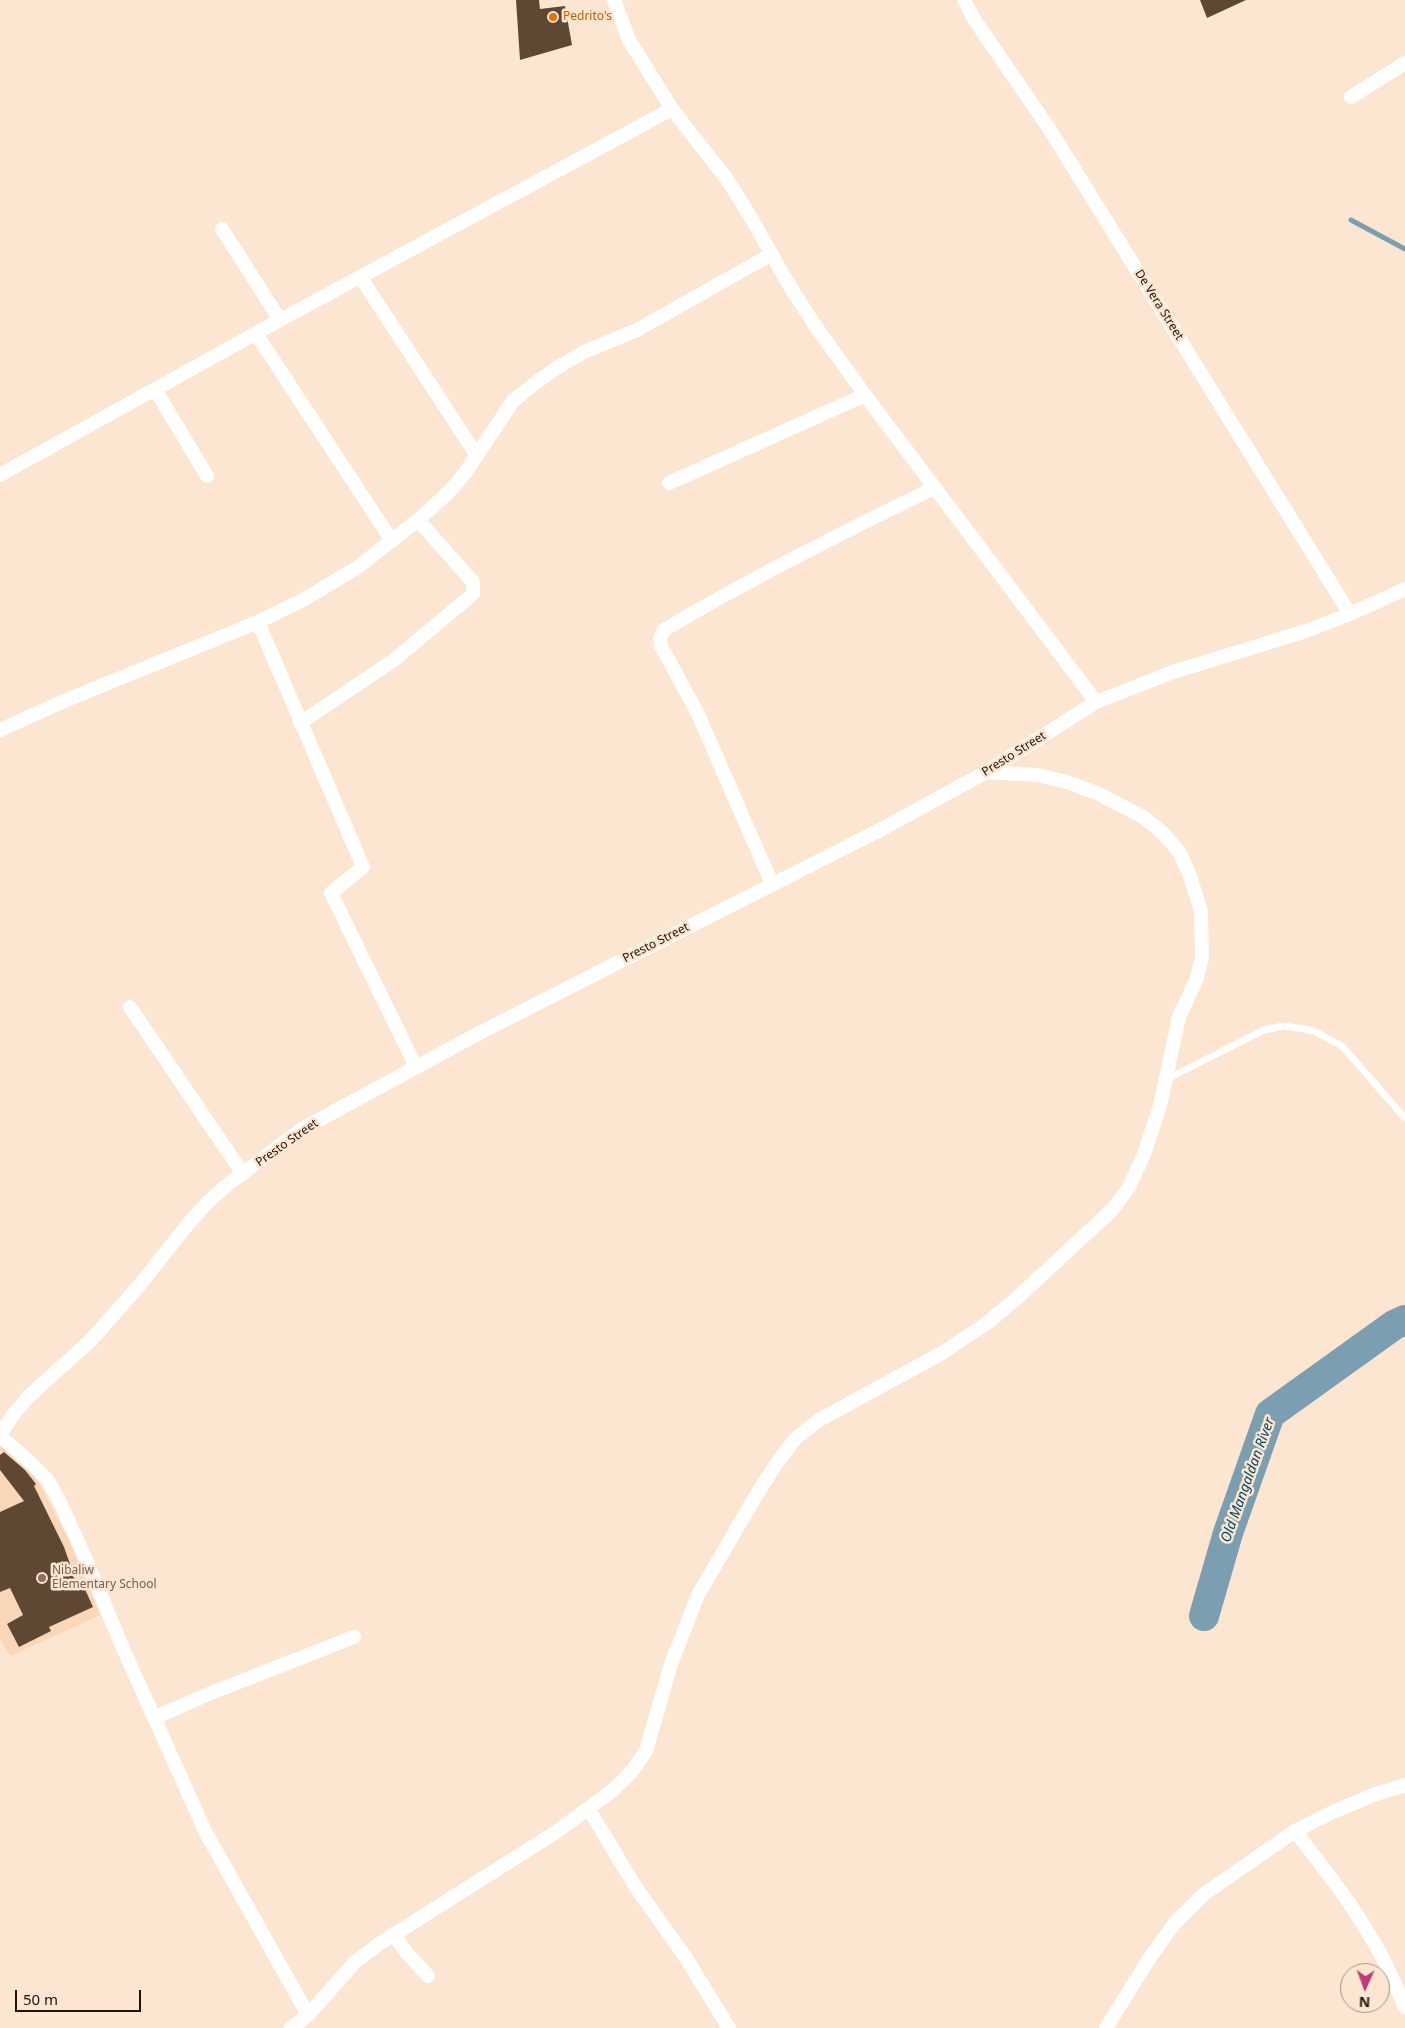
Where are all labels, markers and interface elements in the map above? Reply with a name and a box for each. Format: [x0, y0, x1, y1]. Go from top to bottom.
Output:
place label: Pedrito's [563, 10, 612, 24]
marker: Pedrito's [547, 11, 559, 23]
street label: De Vera Street [1132, 267, 1186, 343]
street label: Presto Street [979, 729, 1049, 779]
street label: Presto Street [620, 920, 692, 966]
street label: Presto Street [253, 1116, 321, 1170]
water label: Old Mangaldan River [1218, 1415, 1278, 1545]
place label: Nibaliw Elementary School [52, 1564, 157, 1592]
marker: Nibaliw Elementary School [36, 1572, 48, 1584]
north arrow [1340, 1963, 1390, 2013]
scale bar [18, 1980, 144, 2012]
text: 50 m [23, 1989, 58, 2009]
text: N [1358, 1993, 1371, 2012]

